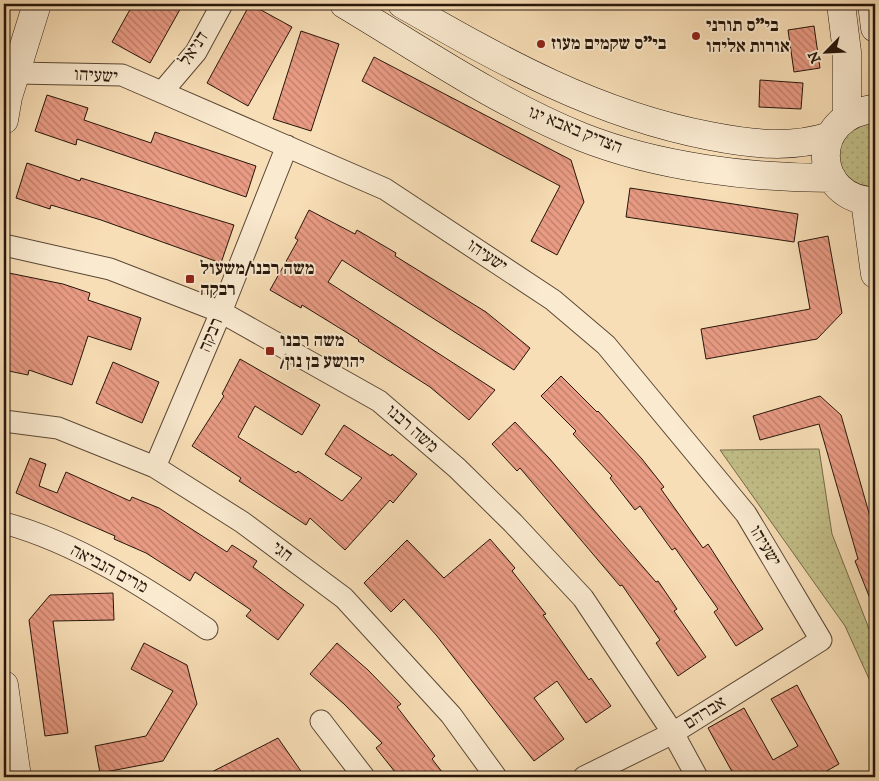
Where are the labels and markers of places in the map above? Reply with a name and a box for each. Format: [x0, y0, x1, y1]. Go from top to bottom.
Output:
place label: בי"ס תורני אורות אליהו [706, 15, 790, 58]
marker: בי"ס תורני אורות אליהו [690, 30, 702, 42]
place label: בי"ס שקמים מעוז [551, 33, 667, 55]
marker: בי"ס שקמים מעוז [535, 38, 547, 50]
place label: משה רבנו/משעול רבקה [200, 258, 314, 301]
marker: משה רבנו/משעול רבקה [184, 273, 196, 285]
place label: משה רבנו /יהושע בן נון [279, 330, 365, 373]
marker: משה רבנו /יהושע בן נון [264, 345, 276, 357]

